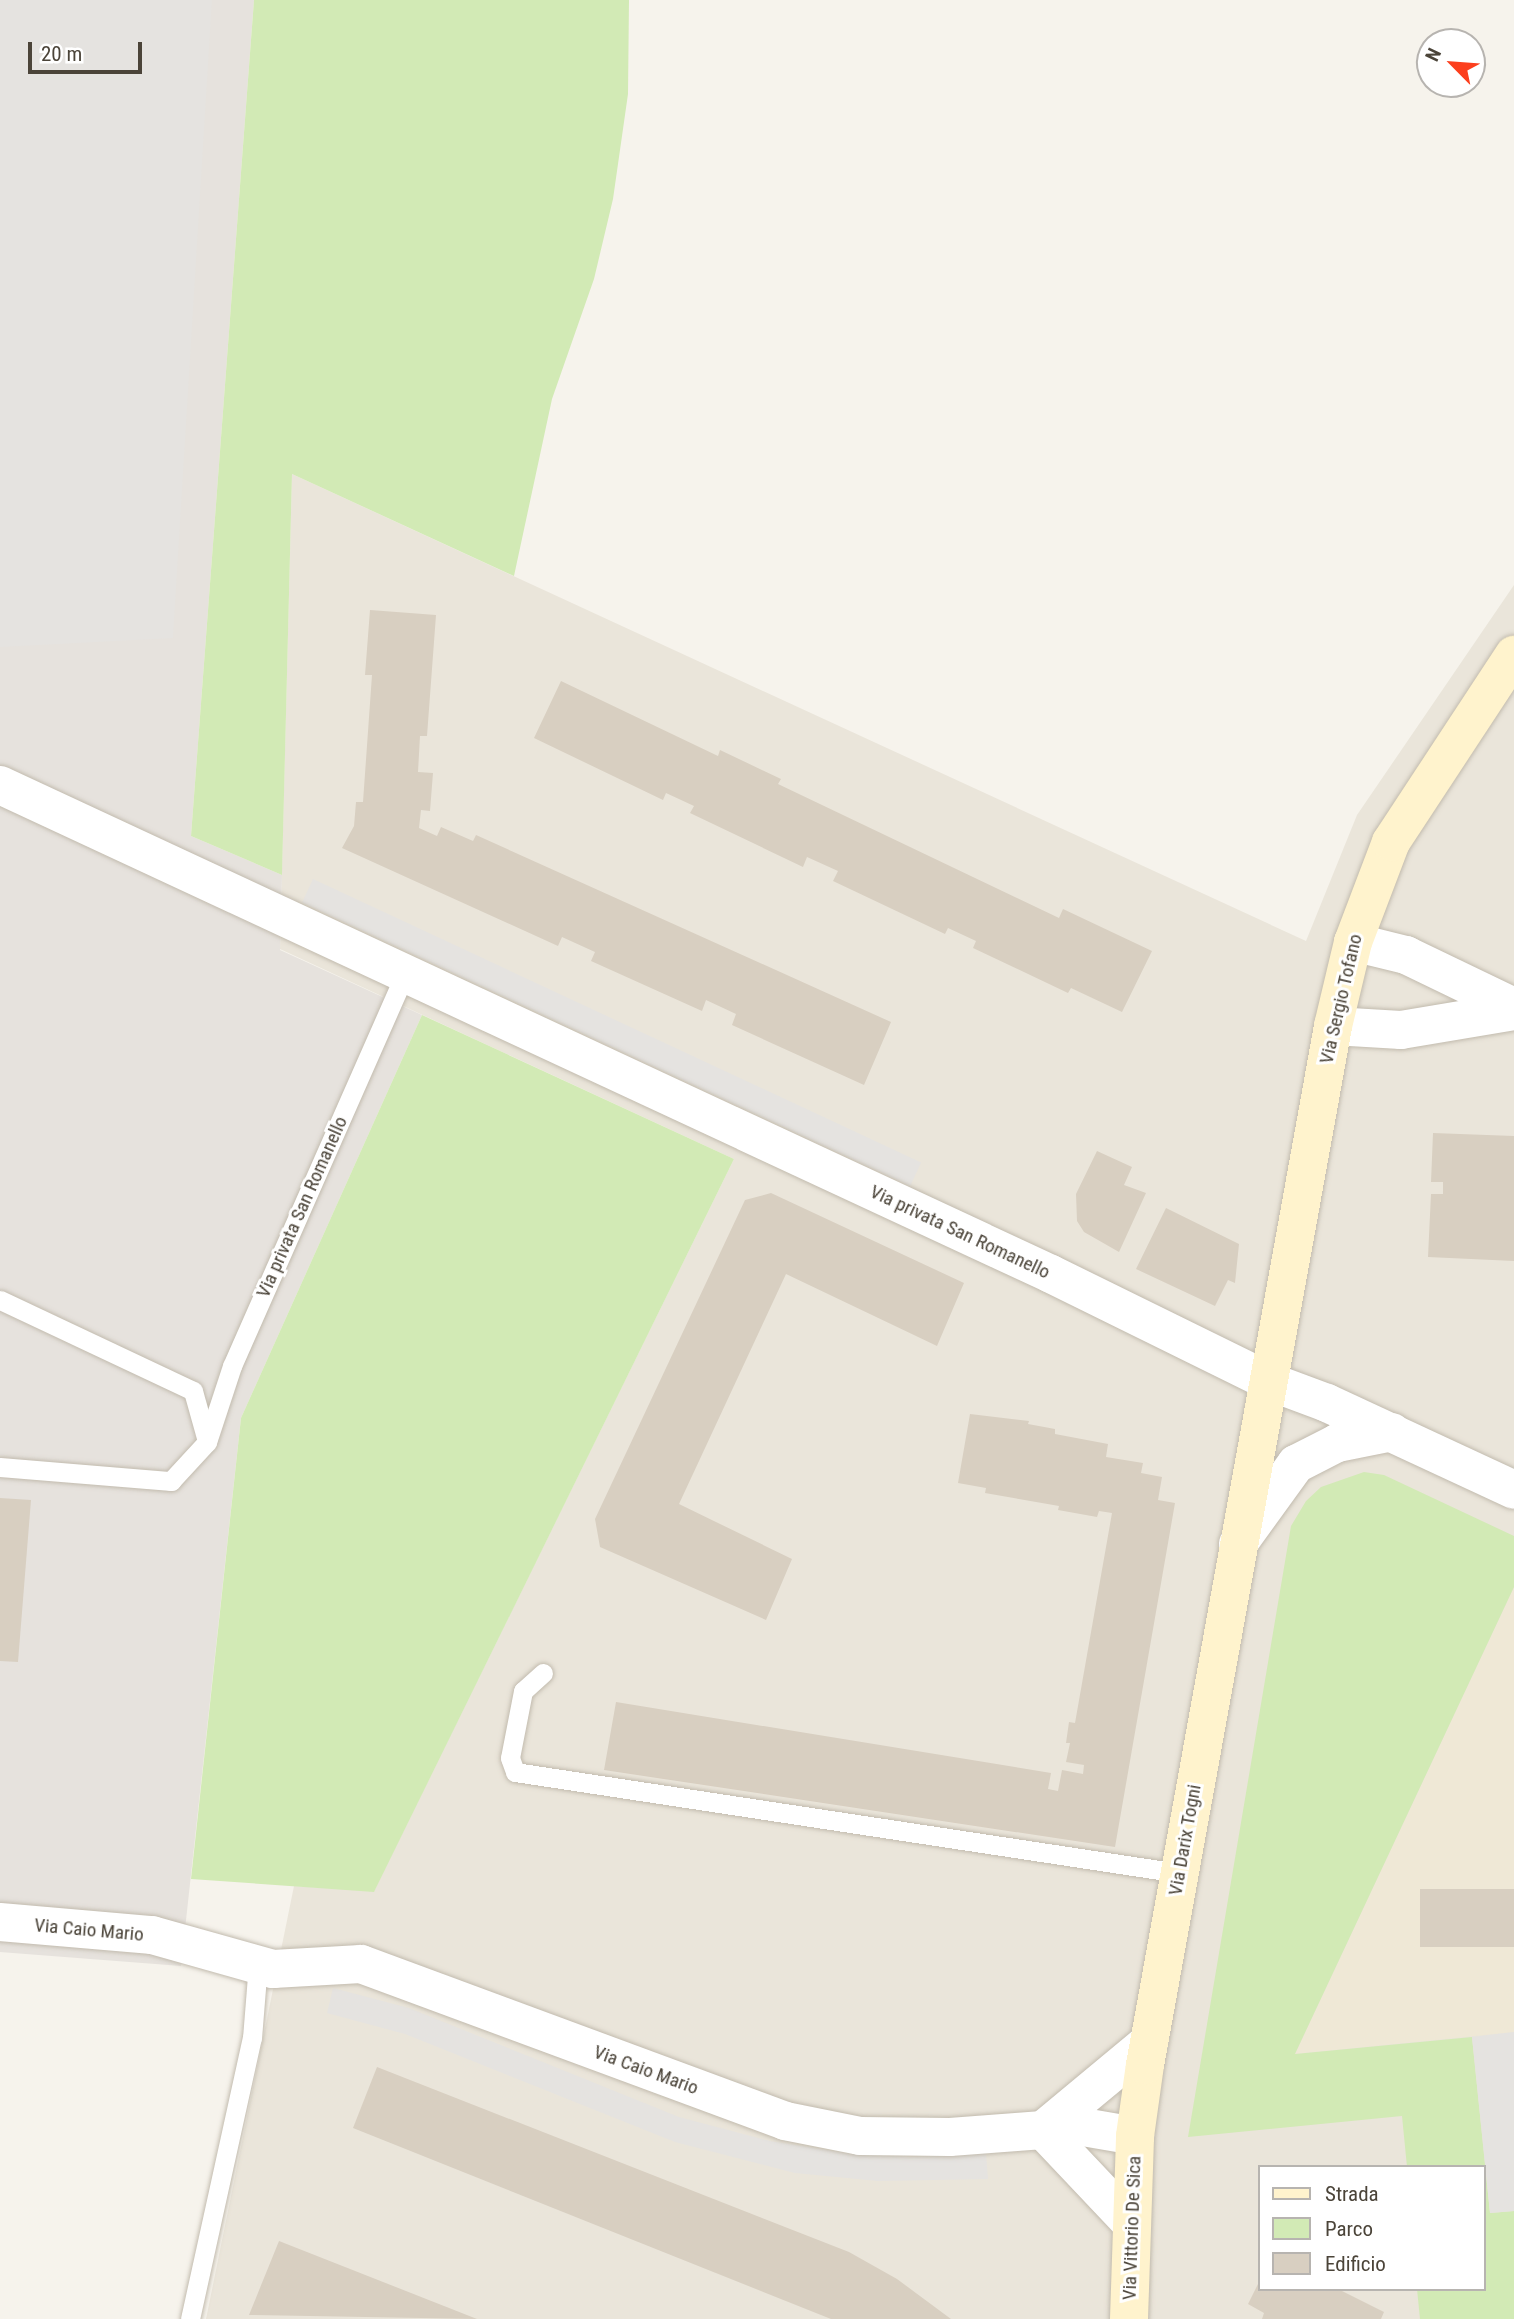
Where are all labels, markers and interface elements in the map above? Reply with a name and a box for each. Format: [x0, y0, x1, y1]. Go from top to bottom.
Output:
scale bar [32, 28, 145, 72]
north arrow [1416, 28, 1486, 98]
text: 20 m [41, 42, 82, 66]
text: N [1420, 45, 1446, 65]
street label: Via Sergio Tofano [1315, 932, 1367, 1066]
street label: Via privata San Romanello [252, 1113, 352, 1301]
street label: Via privata San Romanello [866, 1180, 1054, 1284]
street label: Via Darix Togni [1164, 1783, 1206, 1897]
street label: Via Caio Mario [33, 1914, 145, 1946]
street label: Via Caio Mario [591, 2041, 701, 2099]
street label: Via Vittorio De Sica [1118, 2155, 1146, 2301]
legend [1258, 2165, 1486, 2291]
text: Strada [1325, 2182, 1379, 2206]
text: Parco [1325, 2217, 1373, 2241]
text: Edificio [1325, 2252, 1386, 2276]

